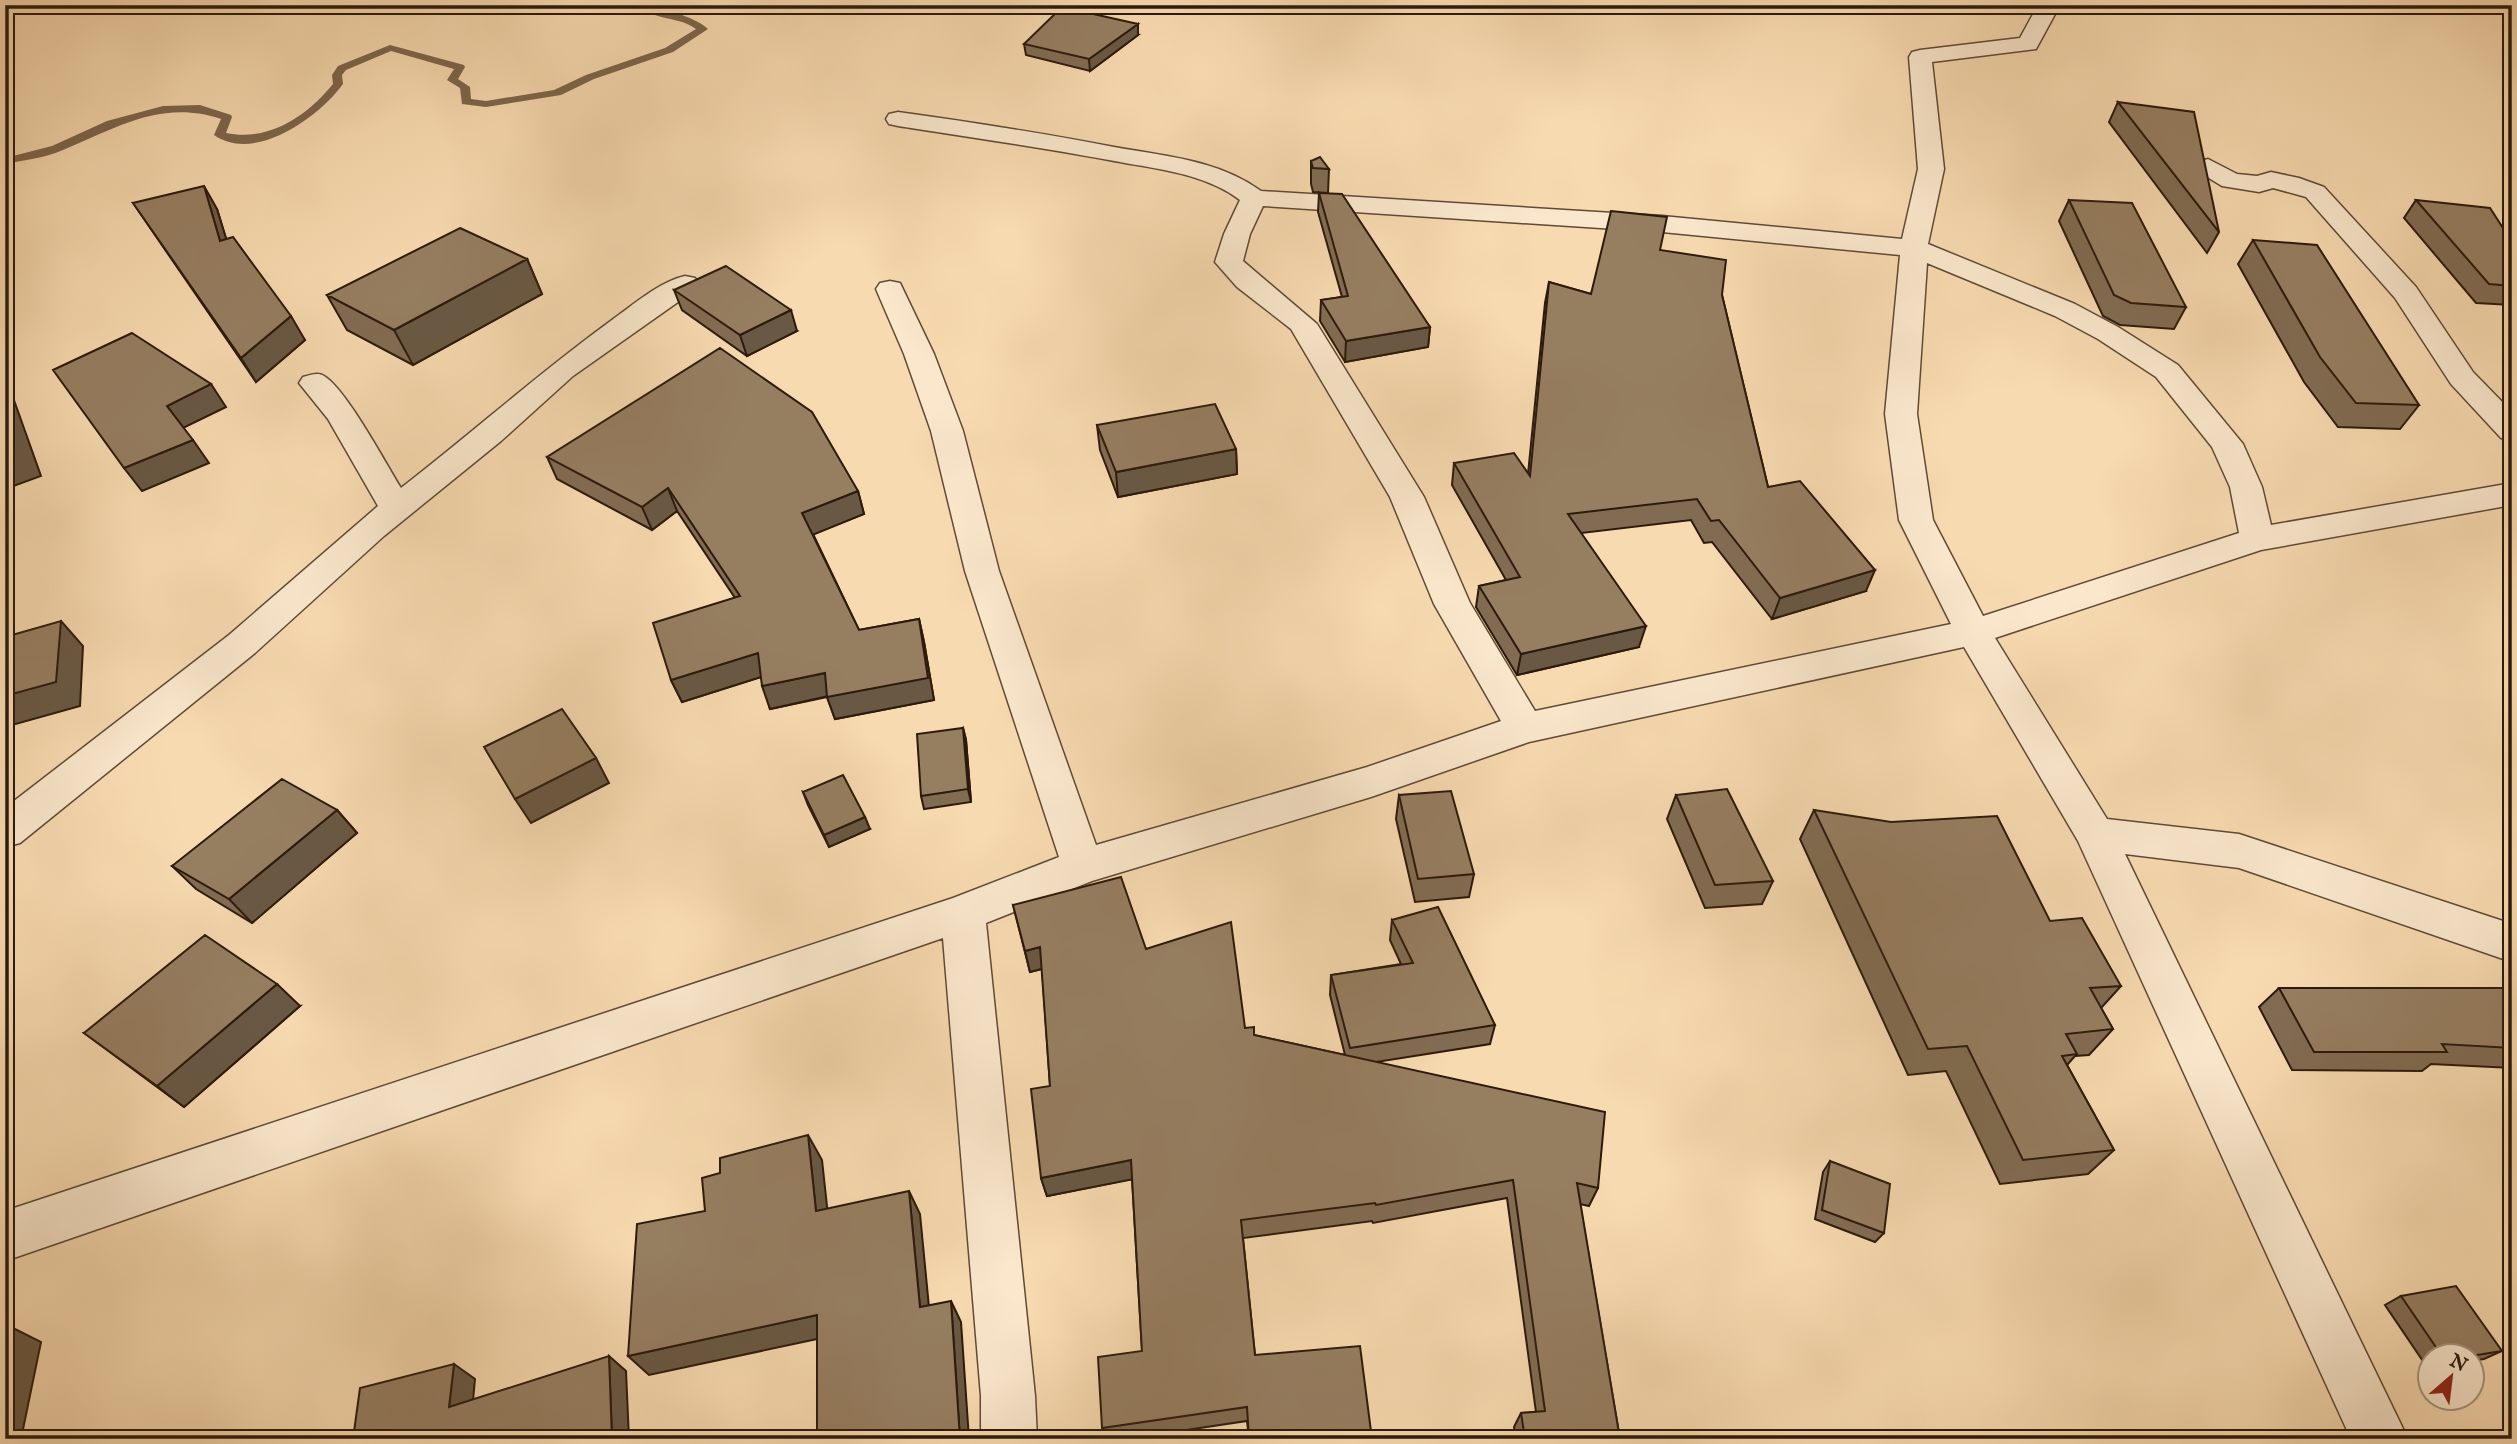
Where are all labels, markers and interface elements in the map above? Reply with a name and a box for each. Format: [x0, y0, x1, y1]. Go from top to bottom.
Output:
north arrow [2416, 1342, 2486, 1412]
text: N [2444, 1349, 2471, 1378]

